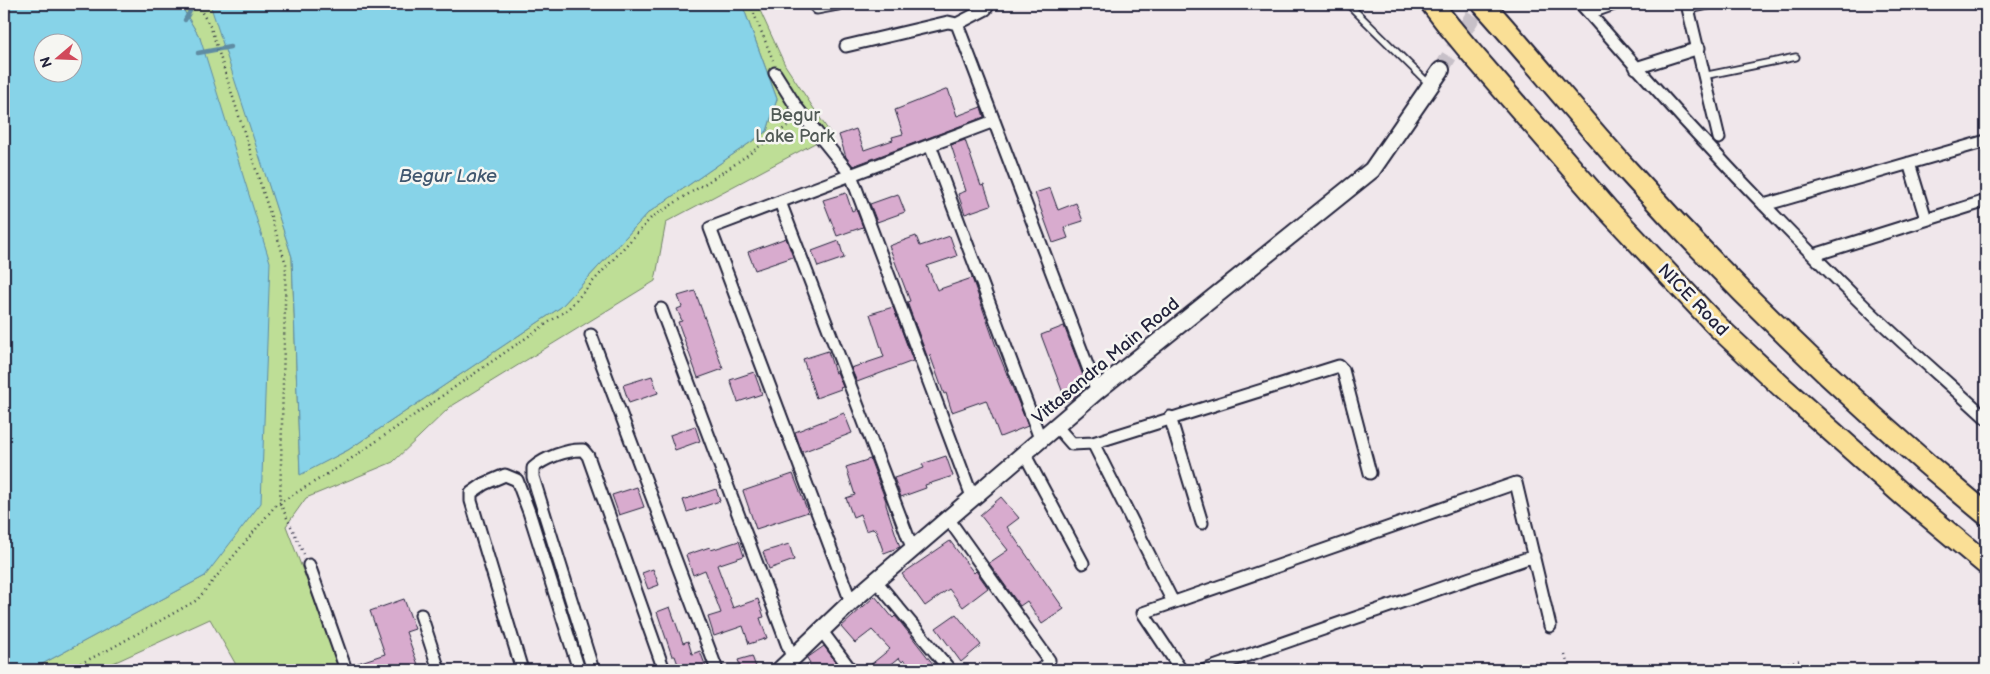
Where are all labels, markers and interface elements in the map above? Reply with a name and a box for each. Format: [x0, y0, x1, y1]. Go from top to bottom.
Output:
north arrow [32, 32, 82, 82]
text: N [36, 54, 56, 70]
park label: Begur Lake Park [755, 105, 835, 147]
water label: Begur Lake [399, 165, 497, 188]
street label: NICE Road [1653, 260, 1733, 340]
street label: Vittasandra Main Road [1028, 293, 1184, 429]

